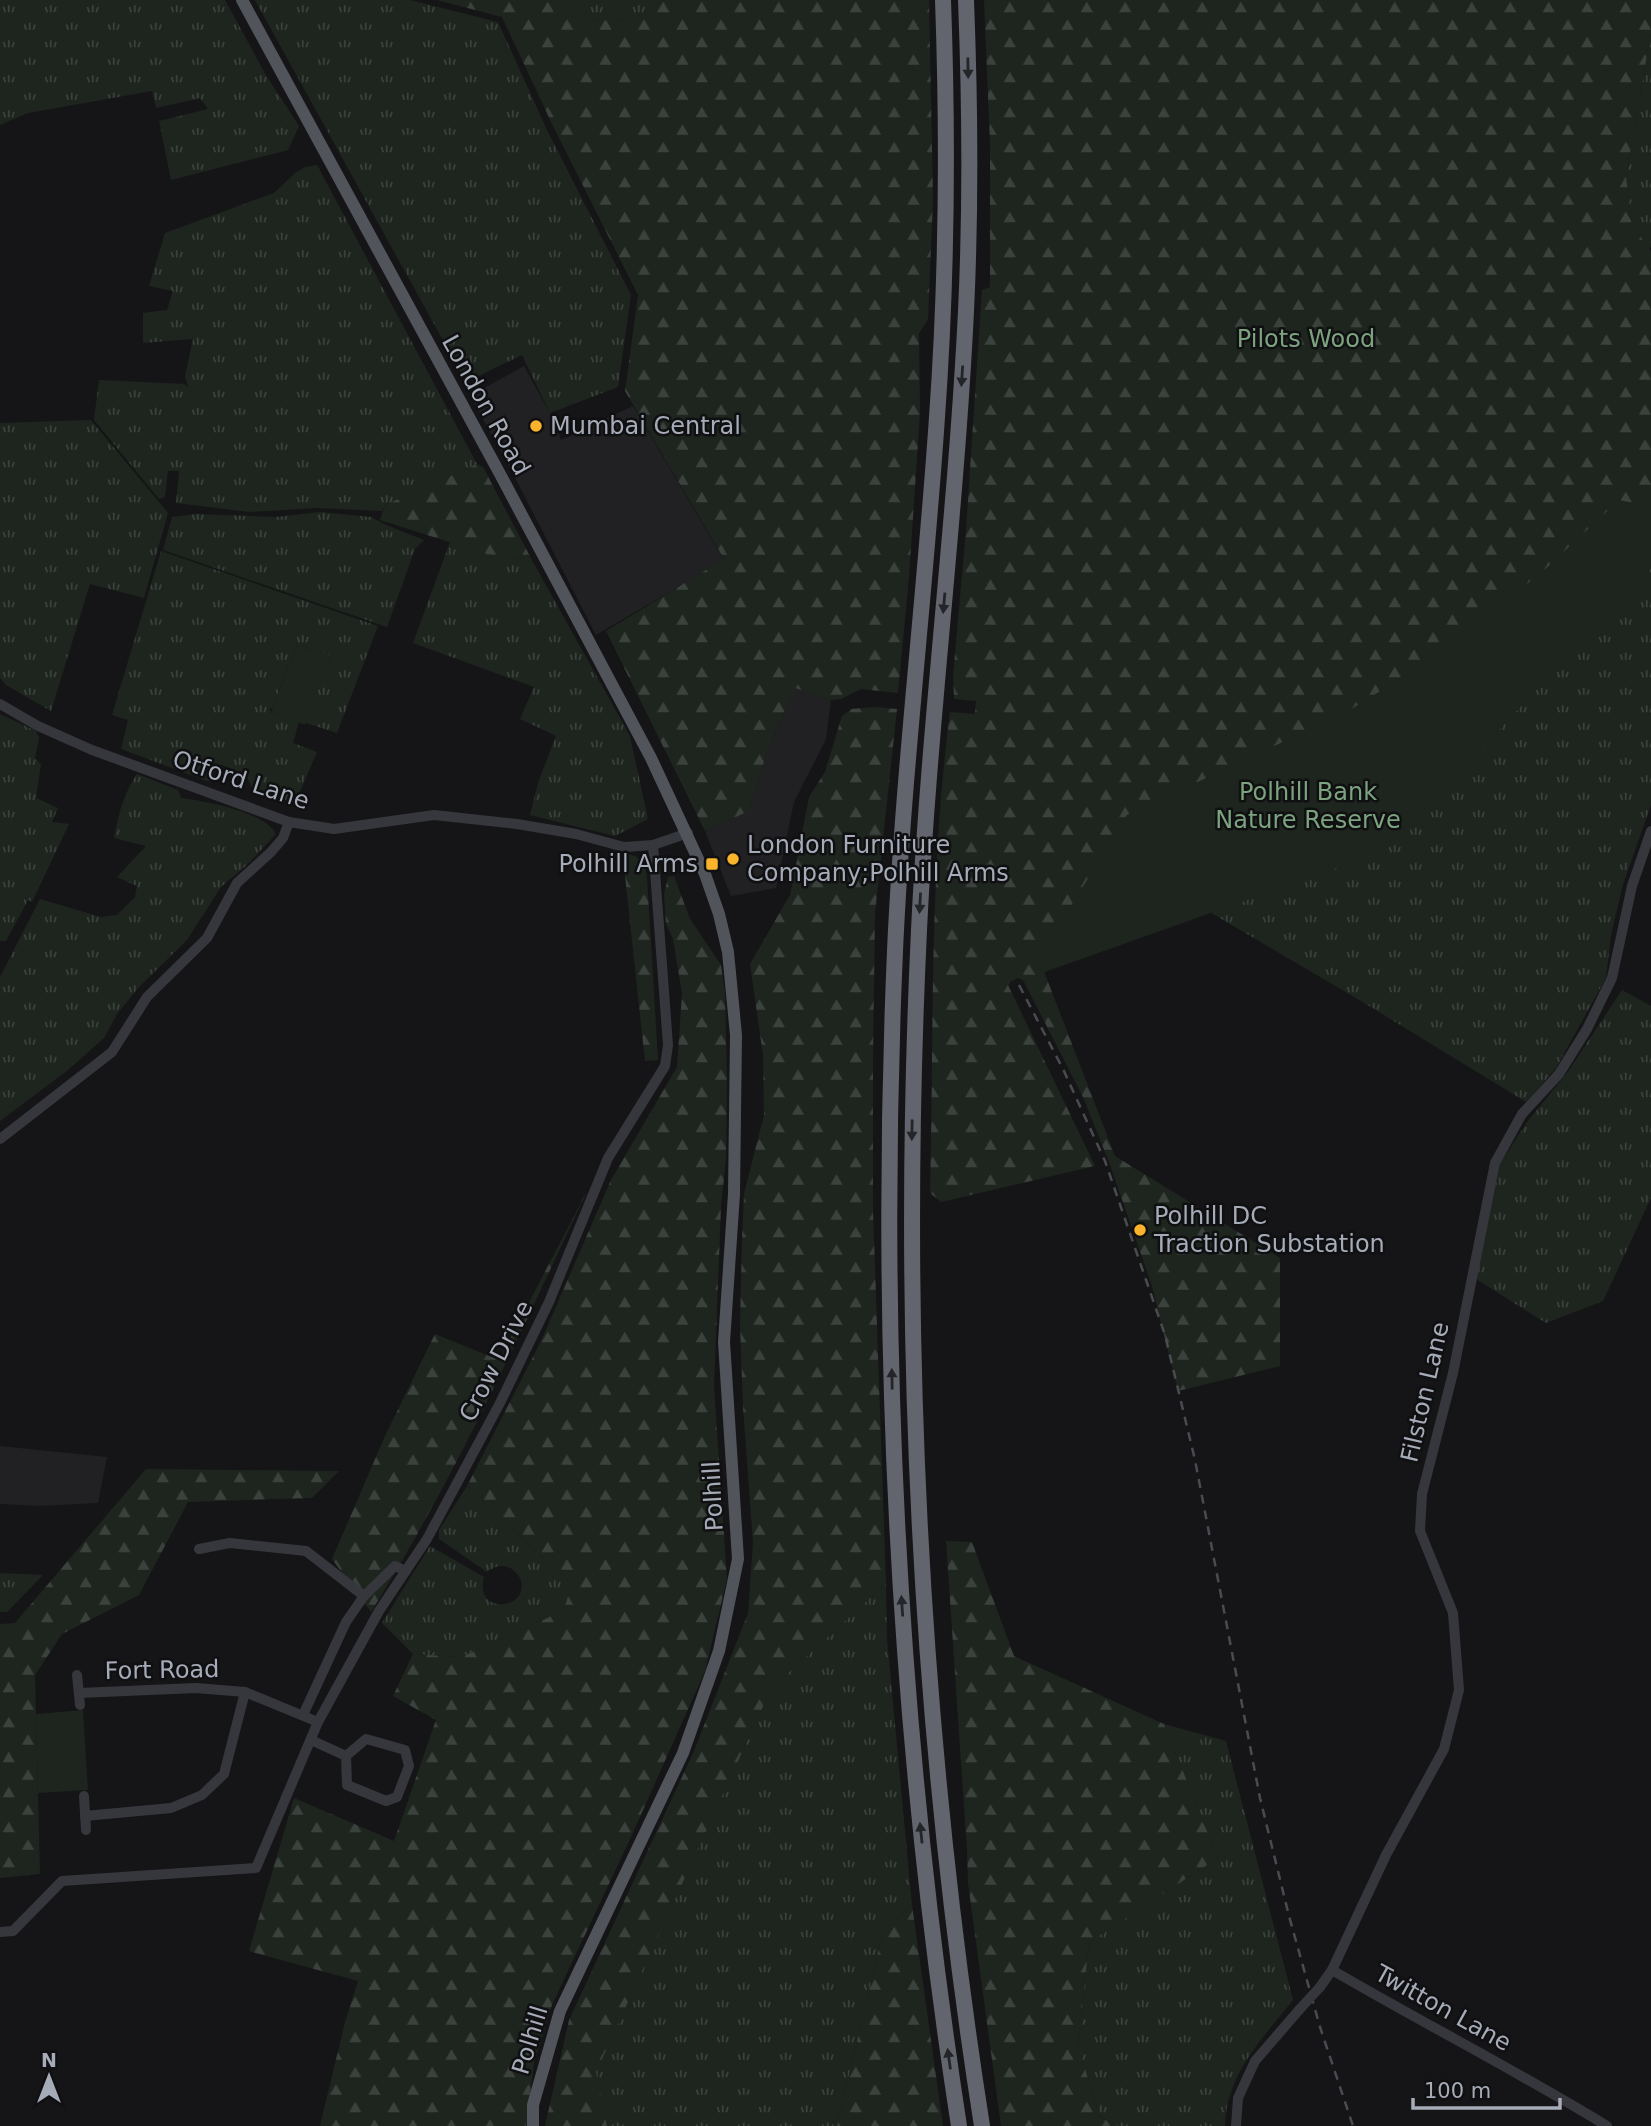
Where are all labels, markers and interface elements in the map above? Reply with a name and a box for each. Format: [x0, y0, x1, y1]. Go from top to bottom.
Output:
one-way arrow [962, 57, 974, 79]
park label: Pilots Wood [1237, 325, 1375, 353]
street label: London Road [436, 330, 536, 480]
one-way arrow [956, 365, 967, 387]
place label: Mumbai Central [550, 412, 741, 440]
marker: Mumbai Central [528, 418, 544, 434]
one-way arrow [938, 592, 949, 614]
street label: Otford Lane [169, 745, 313, 815]
park label: Polhill Bank Nature Reserve [1215, 778, 1401, 834]
place label: London Furniture Company;Polhill Arms [747, 831, 1009, 887]
place label: Polhill Arms [558, 850, 698, 878]
marker: London Furniture Company;Polhill Arms [725, 851, 741, 867]
marker: Polhill Arms [704, 856, 720, 872]
one-way arrow [915, 892, 926, 914]
one-way arrow [907, 1119, 918, 1141]
place label: Polhill DC Traction Substation [1153, 1202, 1385, 1258]
marker: Polhill DC Traction Substation [1132, 1222, 1148, 1238]
street label: Crow Drive [454, 1296, 538, 1426]
street label: Filston Lane [1395, 1319, 1455, 1465]
one-way arrow [886, 1368, 897, 1390]
street label: Polhill [697, 1460, 729, 1532]
one-way arrow [896, 1595, 907, 1617]
street label: Fort Road [104, 1655, 220, 1685]
one-way arrow [916, 1822, 927, 1844]
street label: Twitton Lane [1369, 1959, 1516, 2057]
street label: Polhill [506, 2002, 554, 2078]
north arrow [14, 2042, 84, 2112]
one-way arrow [943, 2047, 954, 2069]
text: N [41, 2049, 57, 2071]
scale bar [1413, 2066, 1560, 2110]
text: 100 m [1424, 2079, 1491, 2103]

